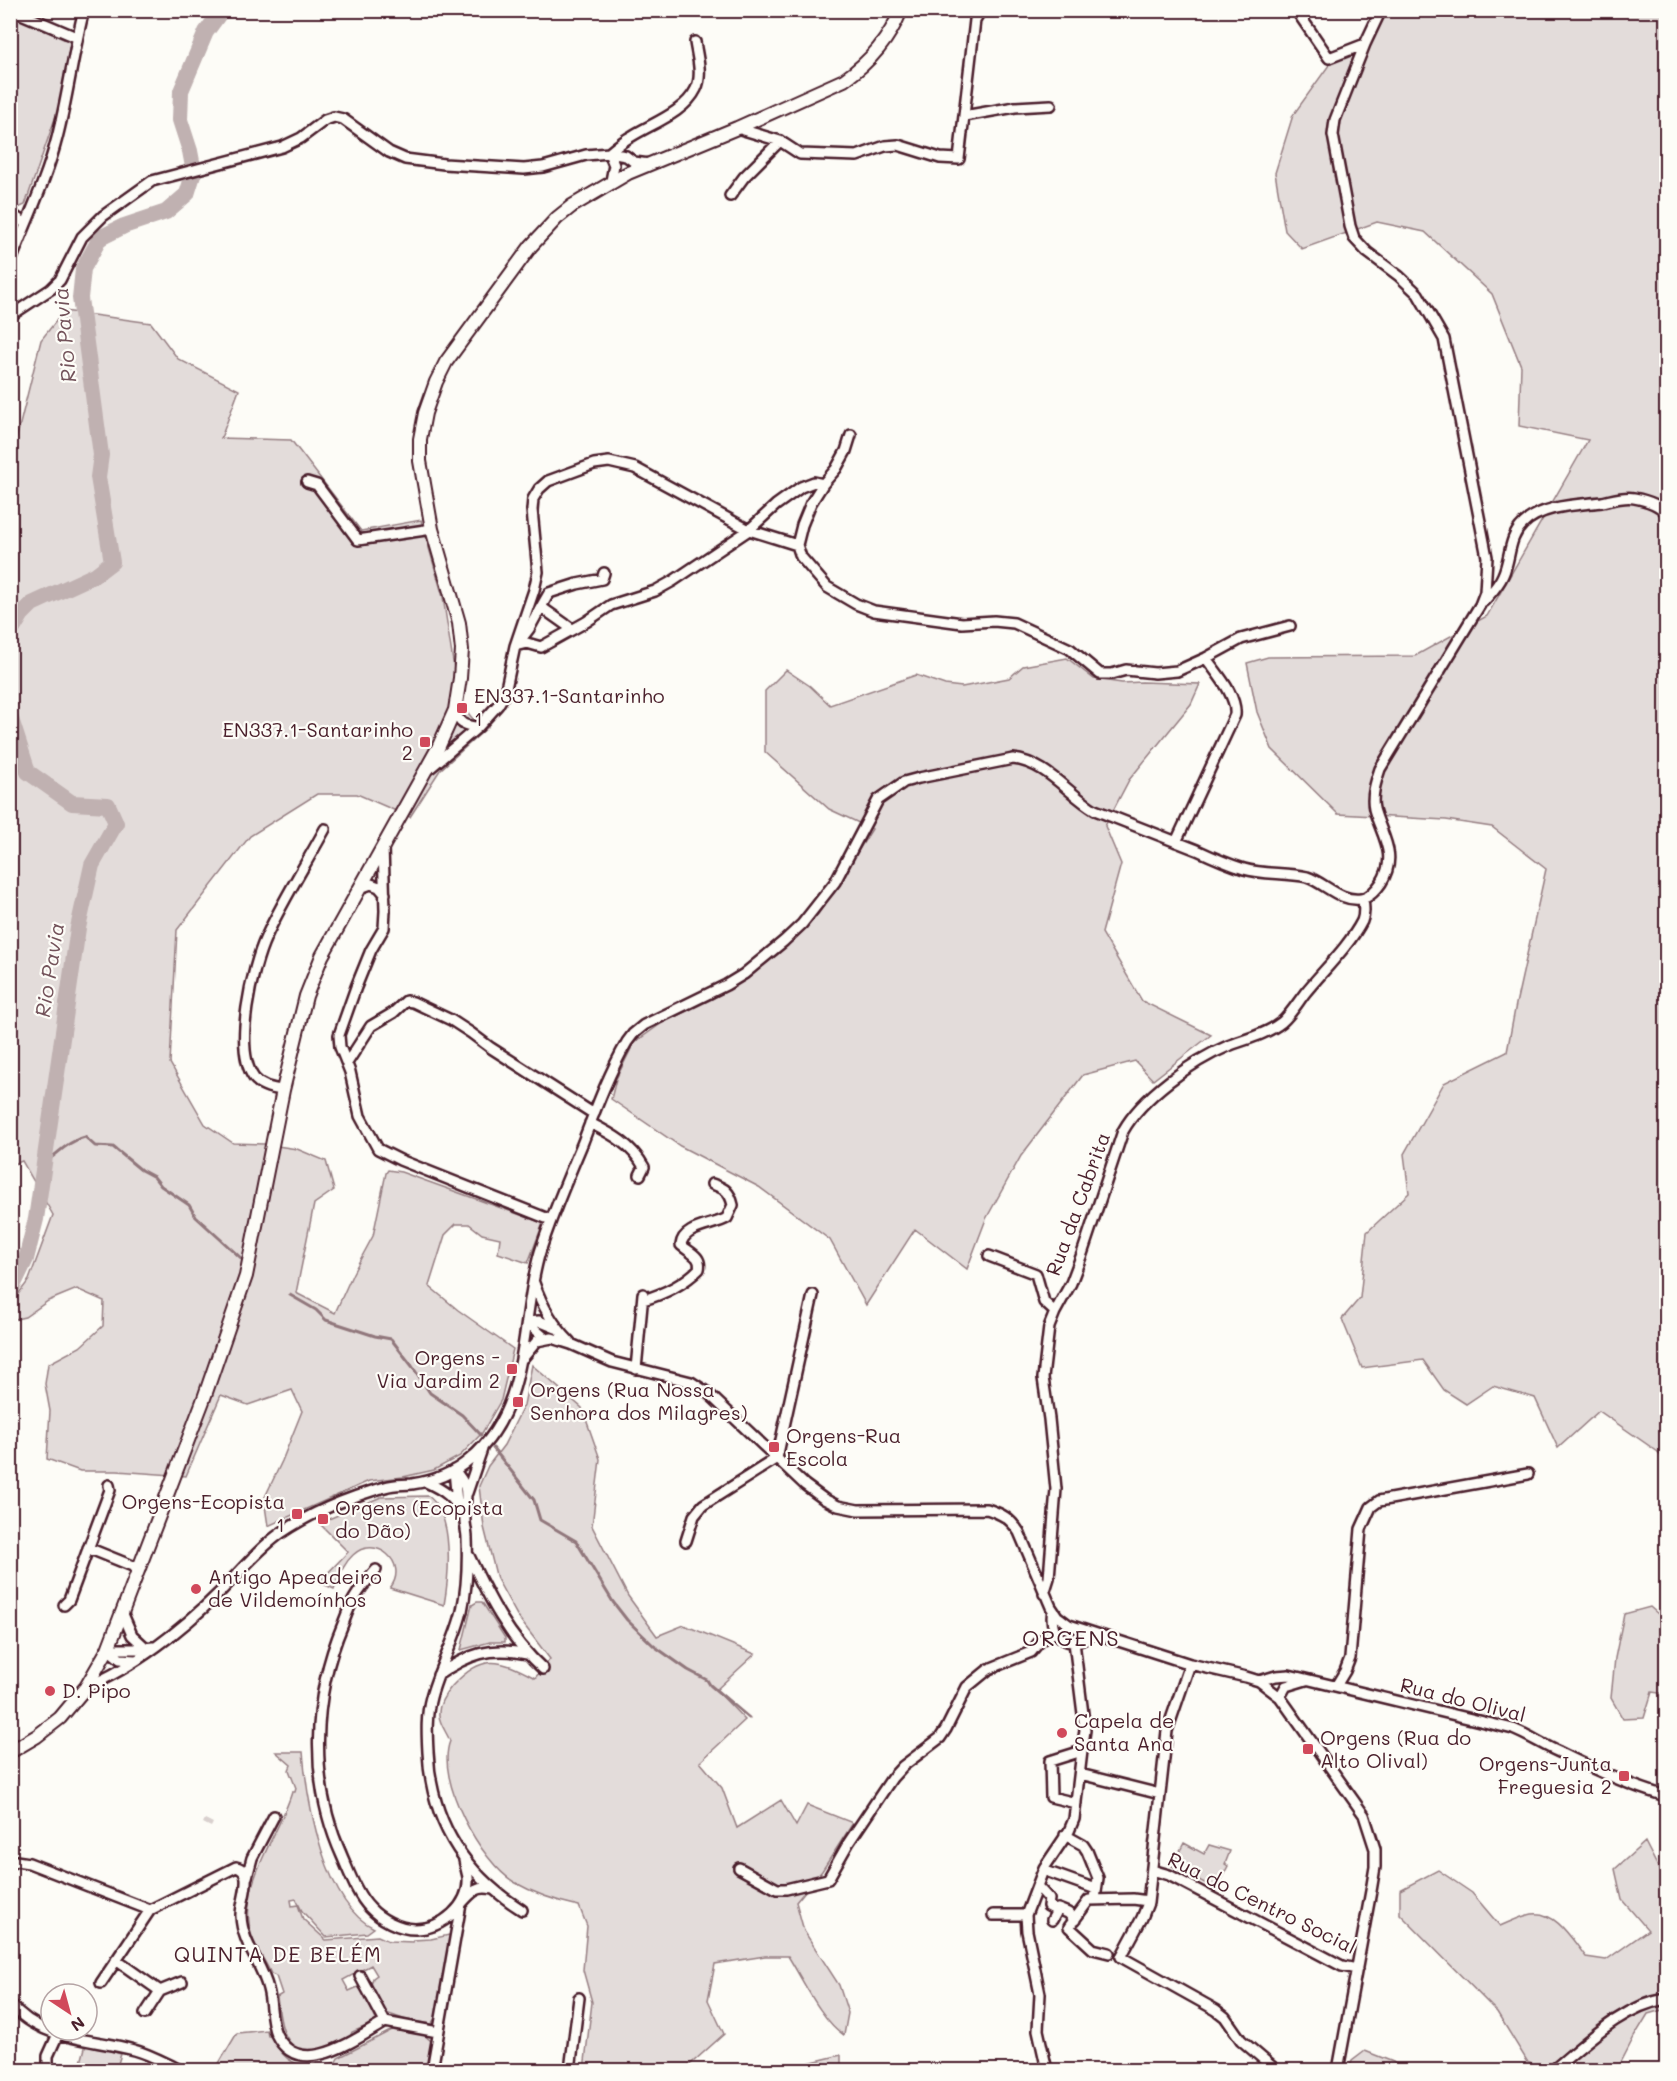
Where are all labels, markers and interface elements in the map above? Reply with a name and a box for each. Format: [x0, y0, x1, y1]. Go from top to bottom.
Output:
water label: Rio Pavia [46, 286, 81, 384]
place label: EN337.1-Santarinho 1 [474, 682, 665, 731]
marker: EN337.1-Santarinho 1 [455, 701, 469, 715]
place label: EN337.1-Santarinho 2 [222, 716, 413, 765]
marker: EN337.1-Santarinho 2 [418, 735, 432, 749]
water label: Rio Pavia [28, 920, 69, 1019]
street label: Rua da Cabrita [1039, 1128, 1115, 1279]
place label: Orgens - Via Jardim 2 [376, 1344, 500, 1393]
marker: Orgens - Via Jardim 2 [505, 1362, 519, 1376]
place label: Orgens (Rua Nossa Senhora dos Milagres) [530, 1376, 748, 1425]
marker: Orgens (Rua Nossa Senhora dos Milagres) [511, 1395, 525, 1409]
place label: Orgens-Rua Escola [786, 1422, 901, 1471]
marker: Orgens-Rua Escola [767, 1440, 781, 1454]
place label: Orgens-Ecopista 1 [121, 1488, 285, 1537]
place label: Orgens (Ecopista do Dão) [335, 1494, 503, 1543]
marker: Orgens-Ecopista 1 [290, 1507, 304, 1521]
marker: Orgens (Ecopista do Dão) [316, 1512, 330, 1526]
place label: Antigo Apeadeiro de Vildemoínhos [208, 1563, 382, 1612]
marker: Antigo Apeadeiro de Vildemoínhos [189, 1582, 203, 1596]
district label: ORGENS [1022, 1623, 1120, 1652]
street label: Rua do Olival [1398, 1671, 1529, 1727]
place label: D. Pipo [62, 1677, 131, 1703]
marker: D. Pipo [43, 1684, 57, 1698]
place label: Capela de Santa Ana [1074, 1707, 1174, 1756]
place label: Orgens (Rua do Alto Olival) [1320, 1724, 1471, 1773]
marker: Capela de Santa Ana [1055, 1726, 1069, 1740]
marker: Orgens (Rua do Alto Olival) [1301, 1742, 1315, 1756]
place label: Orgens-Junta Freguesia 2 [1479, 1750, 1612, 1799]
marker: Orgens-Junta Freguesia 2 [1617, 1769, 1631, 1783]
street label: Rua do Centro Social [1164, 1845, 1361, 1959]
district label: QUINTA DE BELÉM [174, 1940, 382, 1967]
north arrow [39, 1982, 99, 2042]
text: N [67, 2012, 89, 2037]

